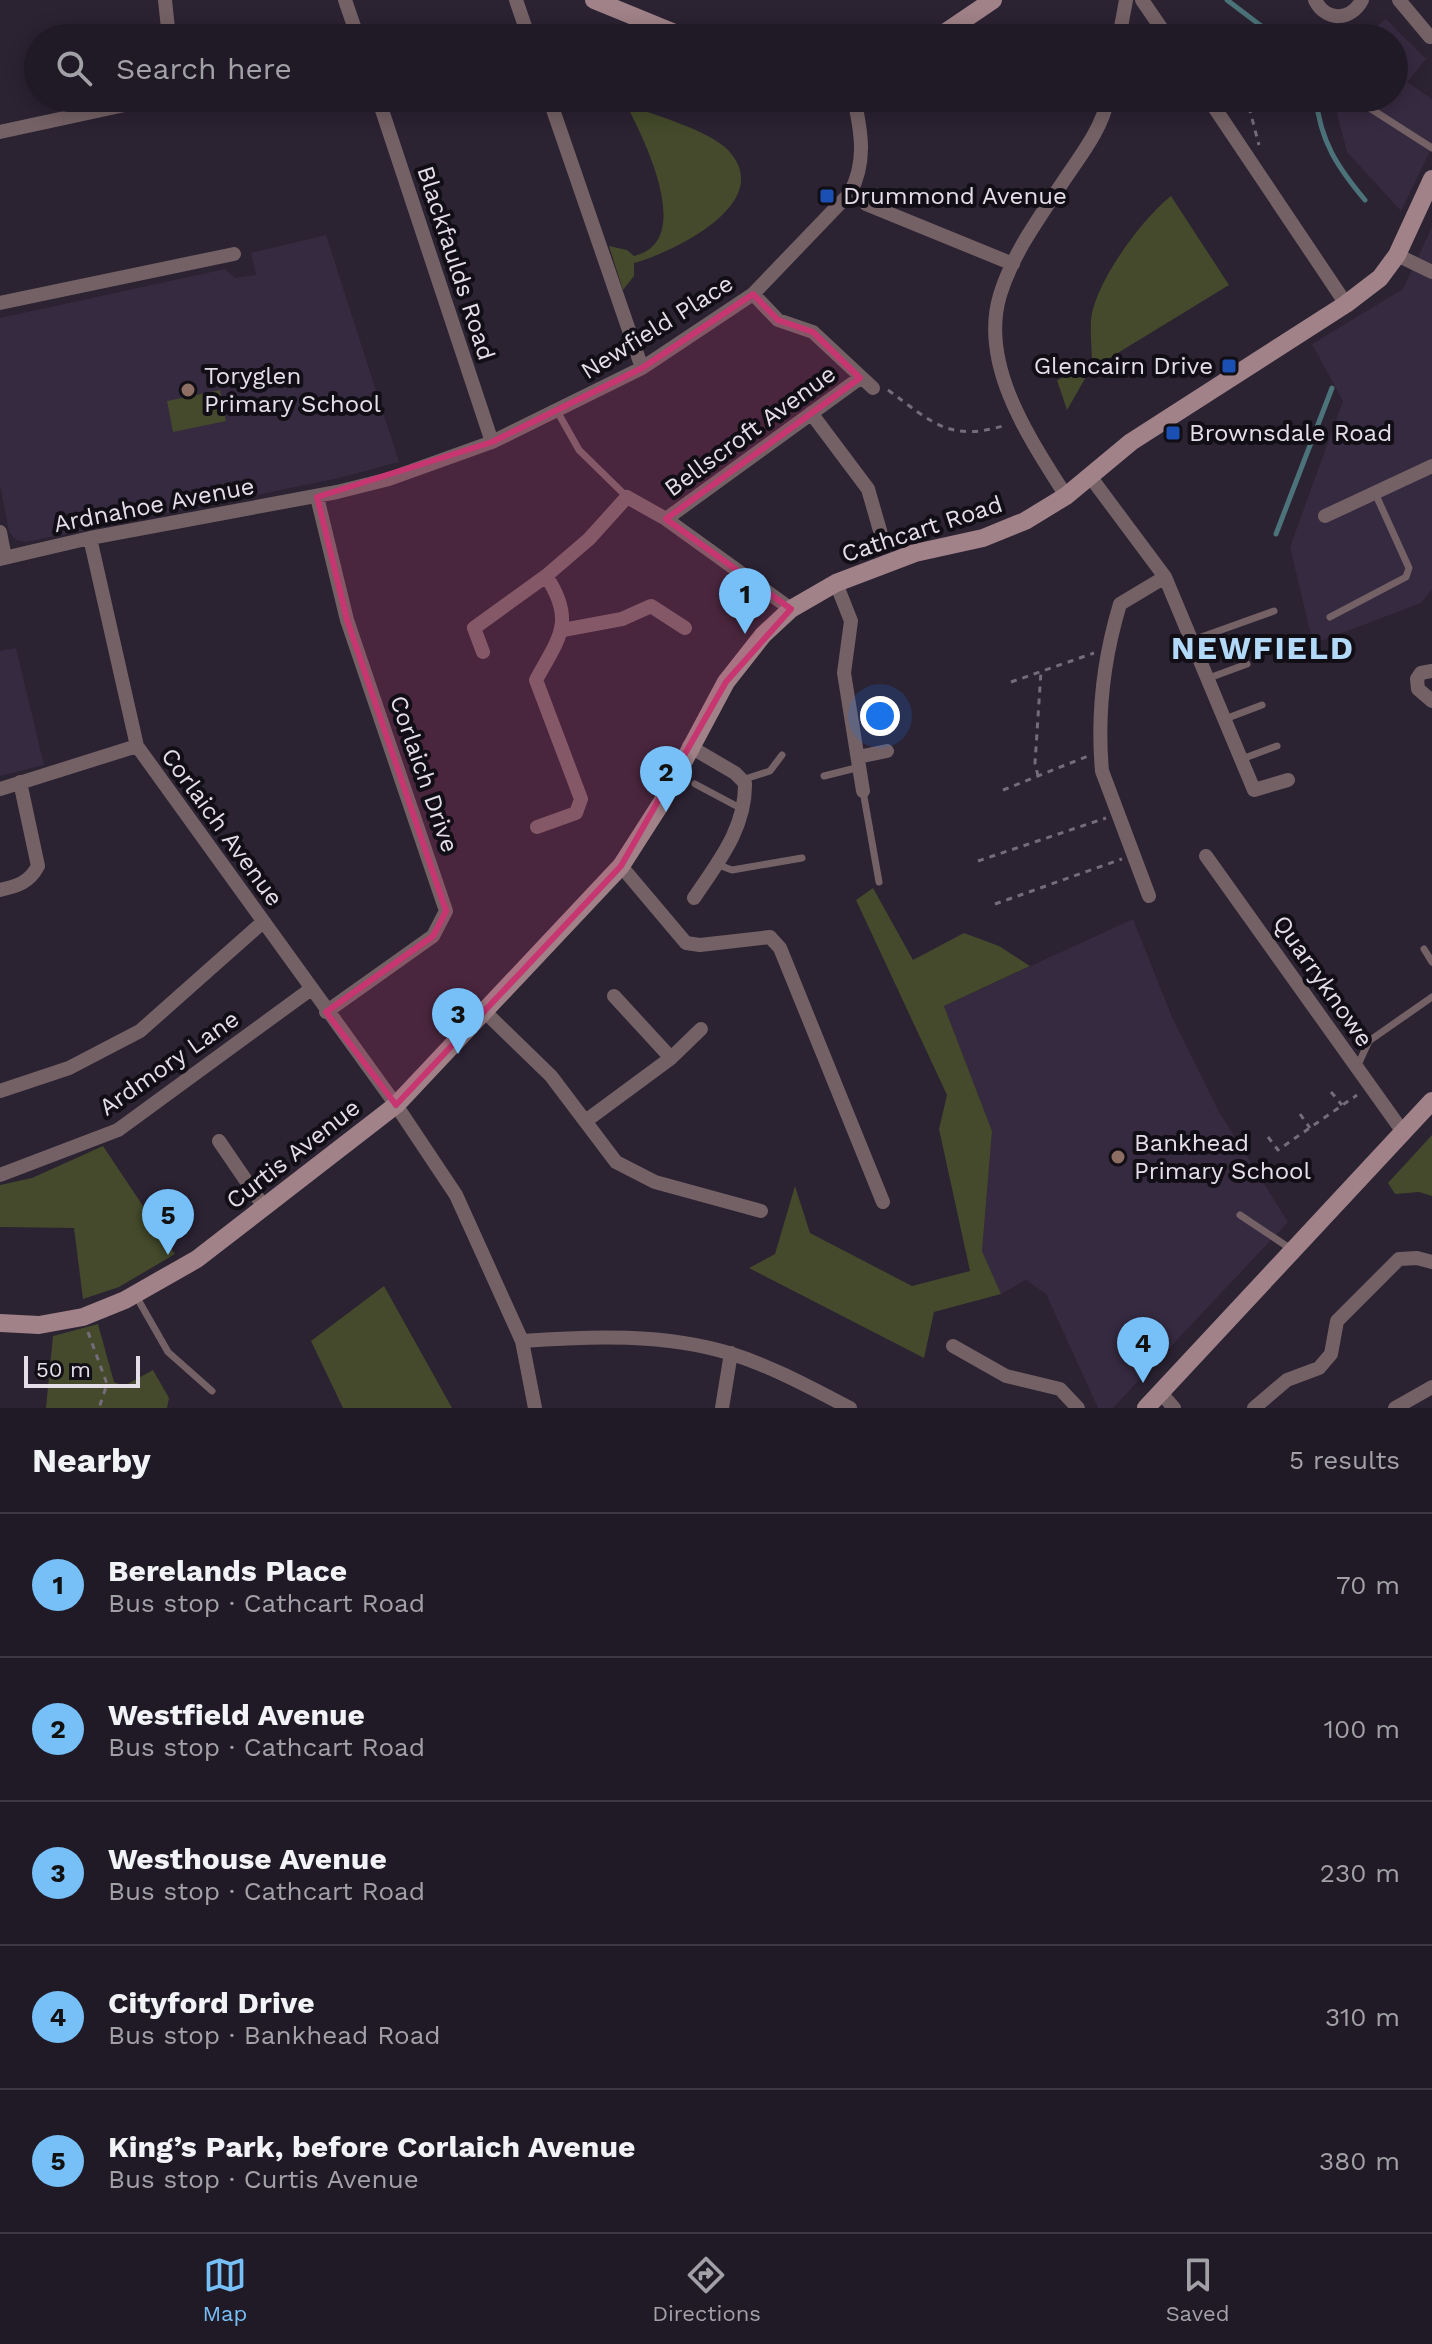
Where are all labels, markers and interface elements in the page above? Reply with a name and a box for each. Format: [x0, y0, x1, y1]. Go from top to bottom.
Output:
search box [24, 24, 1408, 112]
icon: search [52, 46, 96, 90]
text: Search here [116, 51, 292, 86]
street label: Blackfaulds Road [411, 162, 501, 364]
place label: Drummond Avenue [843, 182, 1067, 210]
marker: Drummond Avenue [818, 187, 836, 205]
street label: Newfield Place [576, 269, 738, 385]
place label: Glencairn Drive [1034, 352, 1213, 380]
marker: Glencairn Drive [1220, 357, 1238, 375]
street label: Bellscroft Avenue [659, 360, 841, 502]
place label: Toryglen Primary School [204, 362, 382, 418]
marker: Toryglen Primary School [179, 381, 197, 399]
place label: Brownsdale Road [1189, 419, 1392, 447]
marker: Brownsdale Road [1164, 424, 1182, 442]
street label: Ardnahoe Avenue [51, 472, 257, 538]
street label: Cathcart Road [838, 490, 1006, 568]
pin: 1 [719, 568, 771, 634]
district label: NEWFIELD [1171, 629, 1355, 667]
street label: Corlaich Drive [384, 692, 464, 856]
your location [860, 696, 900, 736]
street label: Corlaich Avenue [155, 743, 289, 911]
pin: 2 [640, 746, 692, 812]
street label: Quarryknowe [1267, 910, 1379, 1052]
pin: 3 [432, 988, 484, 1054]
street label: Ardmory Lane [94, 1005, 244, 1121]
street label: Curtis Avenue [221, 1093, 365, 1215]
place label: Bankhead Primary School [1134, 1129, 1312, 1185]
marker: Bankhead Primary School [1109, 1148, 1127, 1166]
pin: 5 [142, 1189, 194, 1255]
pin: 4 [1117, 1317, 1169, 1383]
scale bar [24, 1352, 140, 1388]
text: 50 m [36, 1357, 91, 1382]
text: Nearby [32, 1440, 151, 1480]
text: 5 results [1289, 1445, 1400, 1475]
text: Berelands Place [108, 1553, 347, 1588]
text: 1 [52, 1570, 64, 1600]
text: 70 m [1336, 1570, 1400, 1600]
text: Bus stop · Cathcart Road [108, 1588, 425, 1618]
text: Westfield Avenue [108, 1697, 365, 1732]
text: 2 [50, 1714, 66, 1744]
text: 100 m [1324, 1714, 1400, 1744]
text: Bus stop · Cathcart Road [108, 1732, 425, 1762]
text: Westhouse Avenue [108, 1841, 387, 1876]
text: 3 [50, 1858, 66, 1888]
text: 230 m [1320, 1858, 1400, 1888]
text: Bus stop · Cathcart Road [108, 1876, 425, 1906]
text: Cityford Drive [108, 1985, 315, 2020]
text: 4 [50, 2002, 66, 2032]
text: 310 m [1325, 2002, 1400, 2032]
text: Bus stop · Bankhead Road [108, 2020, 441, 2050]
text: King’s Park, before Corlaich Avenue [108, 2129, 635, 2164]
text: 5 [50, 2146, 66, 2176]
text: 380 m [1319, 2146, 1400, 2176]
text: Bus stop · Curtis Avenue [108, 2164, 419, 2194]
tab: Map [202, 2253, 247, 2326]
tab: Directions [652, 2253, 761, 2326]
tab: Saved [1166, 2253, 1230, 2326]

